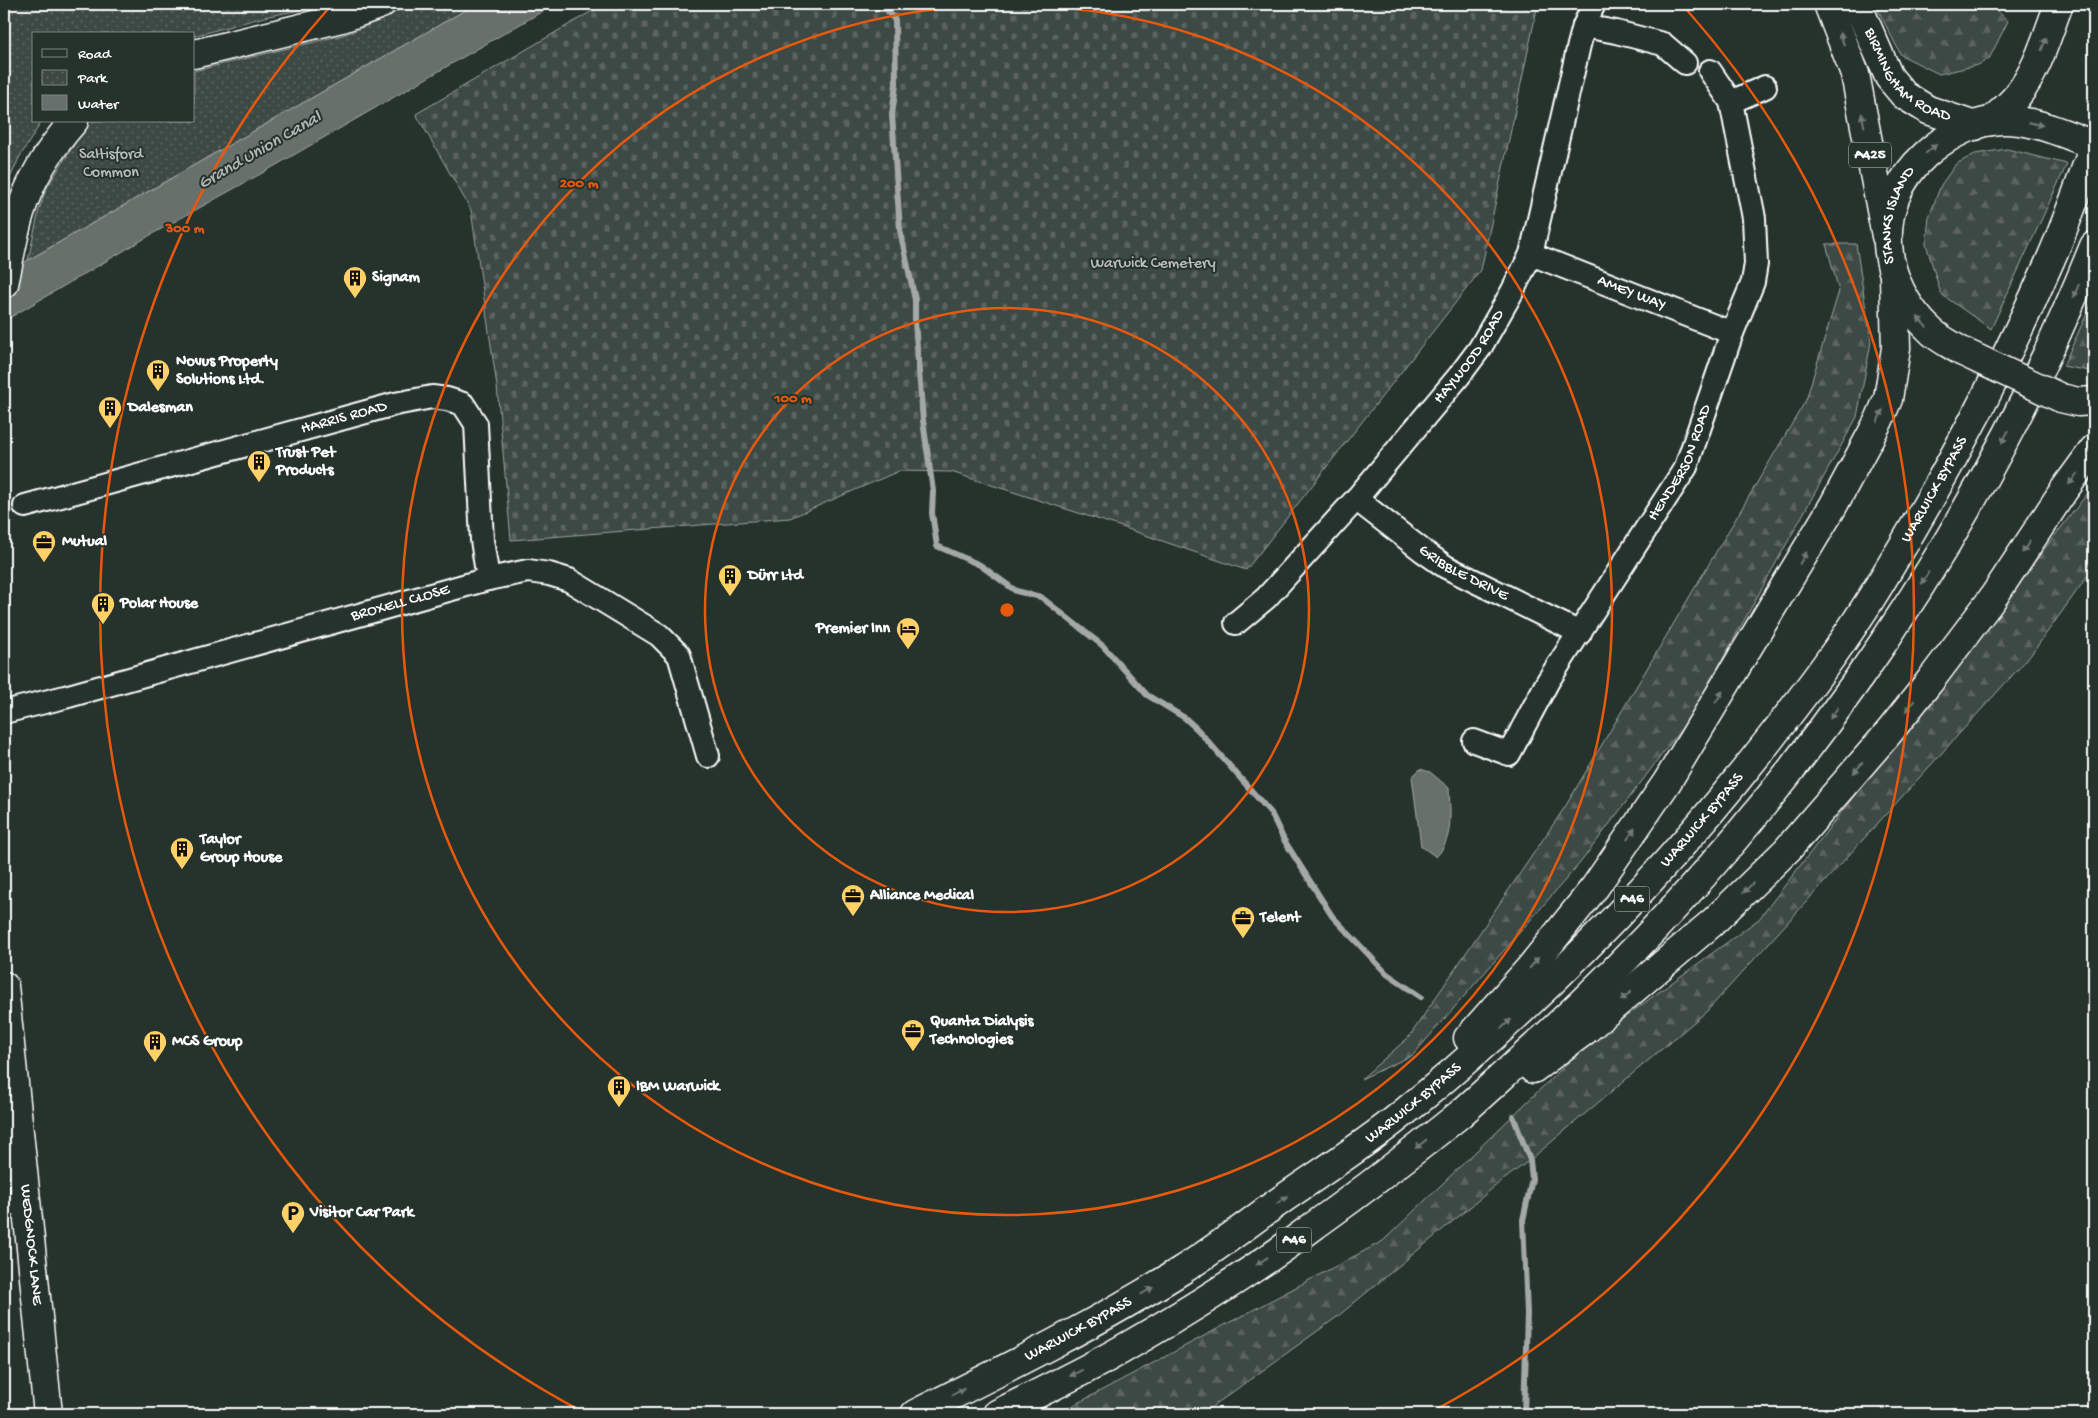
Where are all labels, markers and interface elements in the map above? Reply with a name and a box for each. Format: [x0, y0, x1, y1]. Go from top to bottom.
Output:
street label: BIRMINGHAM ROAD [1859, 24, 1954, 127]
one-way arrow [1838, 31, 1845, 46]
legend [32, 32, 195, 122]
one-way arrow [2041, 36, 2048, 51]
text: Road [78, 46, 112, 64]
text: Park [77, 70, 108, 88]
text: Water [78, 96, 120, 114]
water label: Grand Union Canal [195, 107, 326, 195]
one-way arrow [1859, 112, 1867, 128]
one-way arrow [2028, 120, 2043, 128]
road number: A425 [1849, 142, 1891, 168]
one-way arrow [1925, 144, 1938, 155]
park label: Saltisford Common [79, 146, 145, 183]
street label: STANKS ISLAND [1878, 163, 1920, 266]
text: 200 m [560, 175, 599, 193]
text: 300 m [164, 220, 205, 238]
park label: Warwick Cemetery [1090, 255, 1216, 274]
building icon: Signam [342, 265, 368, 299]
place label: Signam [372, 269, 420, 288]
street label: AMEY WAY [1594, 271, 1669, 316]
one-way arrow [2071, 284, 2079, 298]
street label: HAYWOOD ROAD [1430, 306, 1509, 408]
one-way arrow [1917, 315, 1928, 328]
place label: Novus Property Solutions Ltd. [176, 353, 278, 390]
building icon: Novus Property Solutions Ltd. [145, 358, 171, 392]
text: 100 m [773, 390, 812, 408]
building icon: Dalesman [97, 395, 123, 429]
street label: HARRIS ROAD [299, 397, 390, 439]
place label: Dalesman [126, 399, 193, 418]
street label: HENDERSON ROAD [1644, 402, 1716, 525]
one-way arrow [1877, 409, 1885, 423]
one-way arrow [2001, 430, 2009, 444]
street label: WARWICK BYPASS [1897, 433, 1973, 546]
place label: Trust Pet Products [274, 444, 337, 481]
building icon: Trust Pet Products [246, 449, 272, 483]
one-way arrow [2067, 472, 2078, 485]
office icon: Mutual [31, 529, 57, 563]
place label: Mutual [62, 533, 108, 552]
street label: GRIBBLE DRIVE [1414, 541, 1512, 606]
one-way arrow [2021, 541, 2031, 554]
one-way arrow [1799, 551, 1808, 564]
building icon: Dürr Ltd [717, 563, 743, 597]
place label: Dürr Ltd [746, 567, 804, 586]
one-way arrow [1920, 572, 1929, 585]
street label: BROXELL CLOSE [348, 580, 453, 627]
building icon: Polar House [90, 591, 116, 625]
place label: Polar House [119, 595, 199, 614]
centre of rings [998, 601, 1016, 619]
hotel icon: Premier Inn [895, 616, 921, 650]
place label: Premier Inn [815, 620, 890, 639]
one-way arrow [1714, 690, 1723, 703]
one-way arrow [1904, 699, 1915, 712]
one-way arrow [1829, 706, 1839, 719]
one-way arrow [1852, 762, 1863, 775]
street label: WARWICK BYPASS [1657, 769, 1749, 872]
one-way arrow [1626, 827, 1636, 840]
place label: Taylor Group House [198, 831, 283, 868]
building icon: Taylor Group House [169, 836, 195, 870]
one-way arrow [1742, 882, 1754, 894]
office icon: Alliance Medical [840, 883, 866, 917]
road number: A46 [1614, 886, 1650, 912]
place label: Alliance Medical [869, 887, 974, 906]
office icon: Telent [1230, 905, 1256, 939]
place label: Telent [1258, 909, 1302, 928]
one-way arrow [1528, 957, 1539, 970]
one-way arrow [1620, 990, 1633, 1001]
place label: Quanta Dialysis Technologies [928, 1013, 1034, 1050]
office icon: Quanta Dialysis Technologies [900, 1018, 926, 1052]
one-way arrow [1499, 1018, 1511, 1030]
building icon: MCS Group [142, 1029, 168, 1063]
place label: MCS Group [172, 1033, 243, 1052]
street label: WARWICK BYPASS [1362, 1058, 1466, 1148]
building icon: IBM Warwick [606, 1074, 632, 1108]
place label: IBM Warwick [636, 1078, 721, 1097]
one-way arrow [1414, 1139, 1428, 1149]
street label: WEDGNOCK LANE [15, 1183, 46, 1307]
one-way arrow [1275, 1195, 1289, 1205]
parking icon: Visitor Car Park [280, 1200, 306, 1234]
place label: Visitor Car Park [309, 1204, 415, 1223]
road number: A46 [1276, 1228, 1312, 1252]
one-way arrow [1255, 1257, 1269, 1266]
one-way arrow [1141, 1286, 1154, 1295]
street label: WARWICK BYPASS [1022, 1292, 1136, 1366]
one-way arrow [1069, 1369, 1083, 1377]
one-way arrow [951, 1388, 965, 1396]

